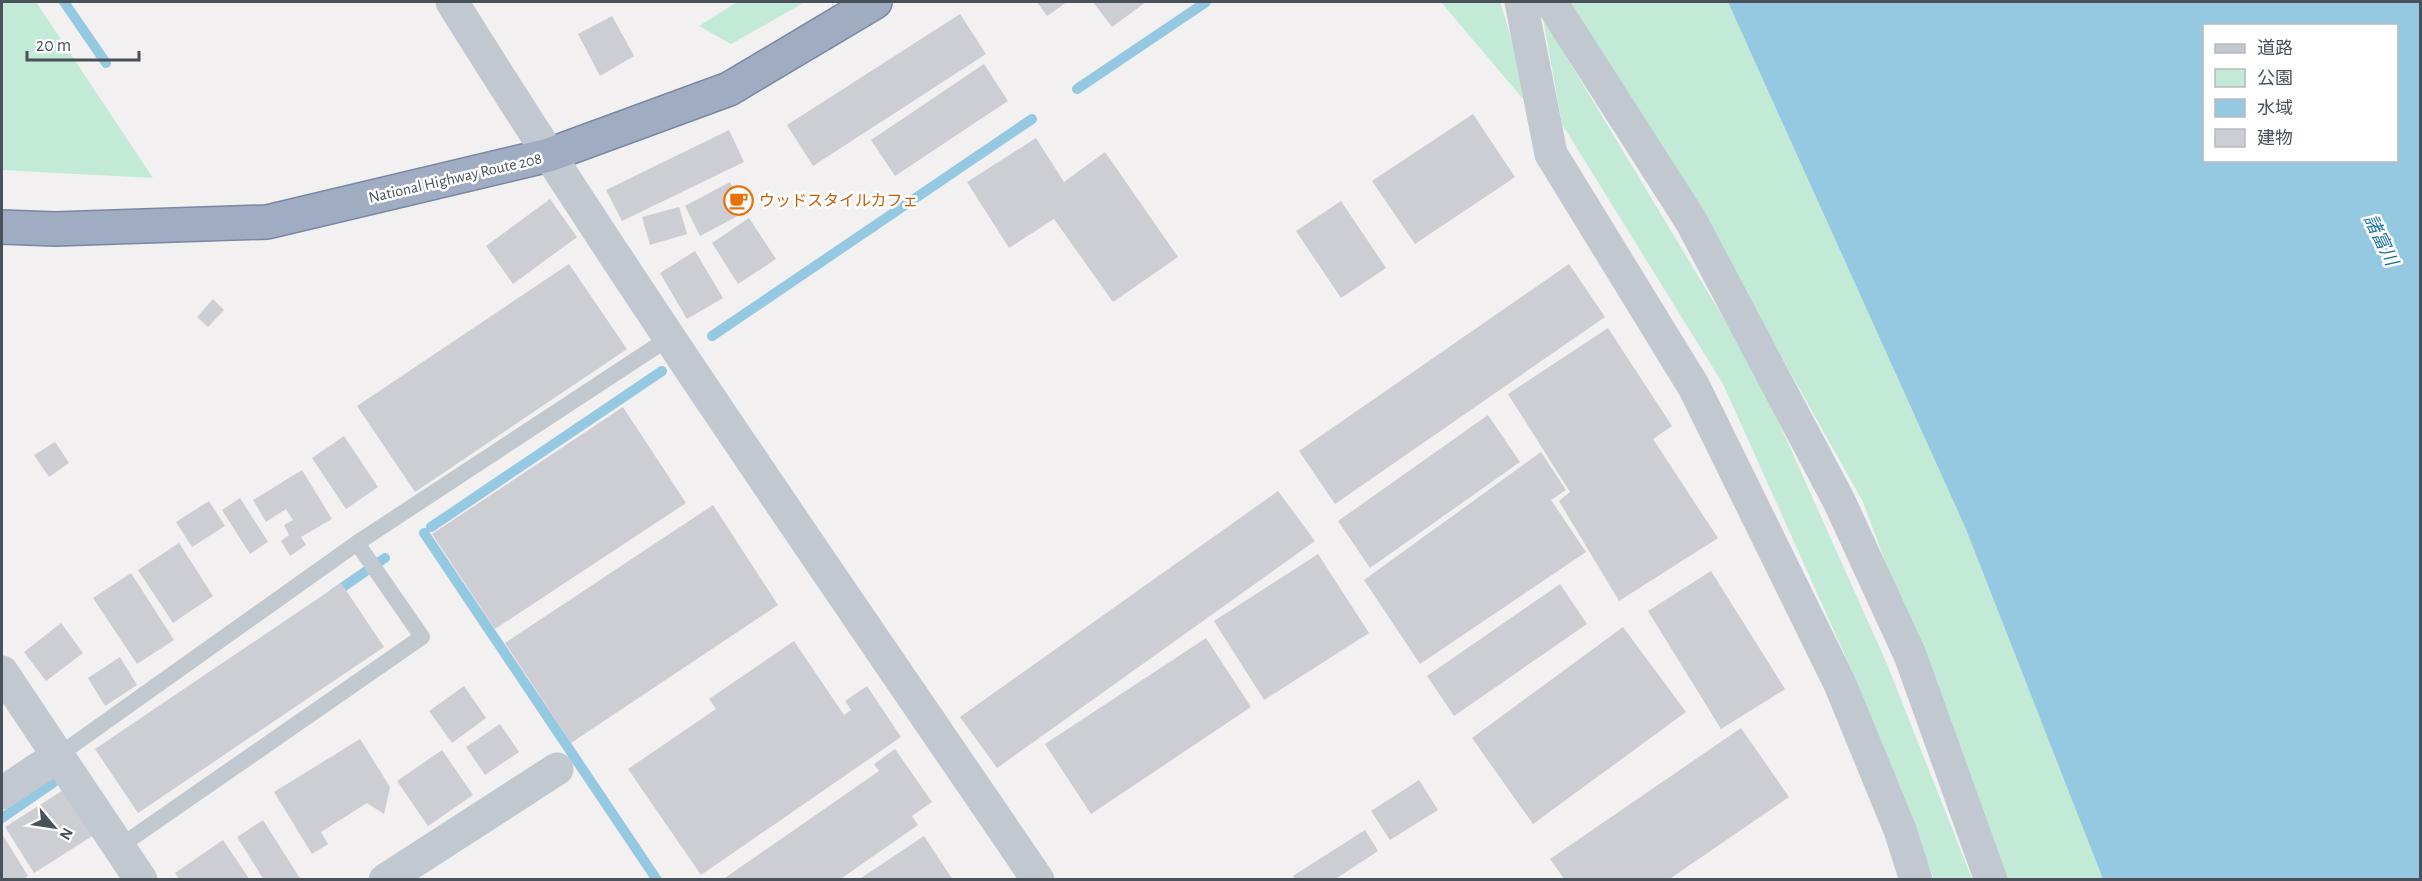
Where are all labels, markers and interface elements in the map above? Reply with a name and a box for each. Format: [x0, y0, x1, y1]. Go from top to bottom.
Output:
scale bar [27, 24, 140, 62]
legend [2203, 24, 2398, 162]
text: 20 m [36, 37, 71, 55]
text: 道路 [2257, 38, 2293, 58]
text: 公園 [2257, 69, 2293, 88]
text: 水域 [2257, 99, 2293, 118]
text: 建物 [2257, 128, 2293, 148]
street label: National Highway Route 208 [367, 150, 544, 207]
cafe icon: ウッドスタイルカフェ [722, 184, 754, 216]
place label: ウッドスタイルカフェ [759, 192, 919, 209]
water label: 諸富川 [2360, 211, 2403, 270]
north arrow [24, 797, 84, 857]
text: N [57, 825, 76, 843]

